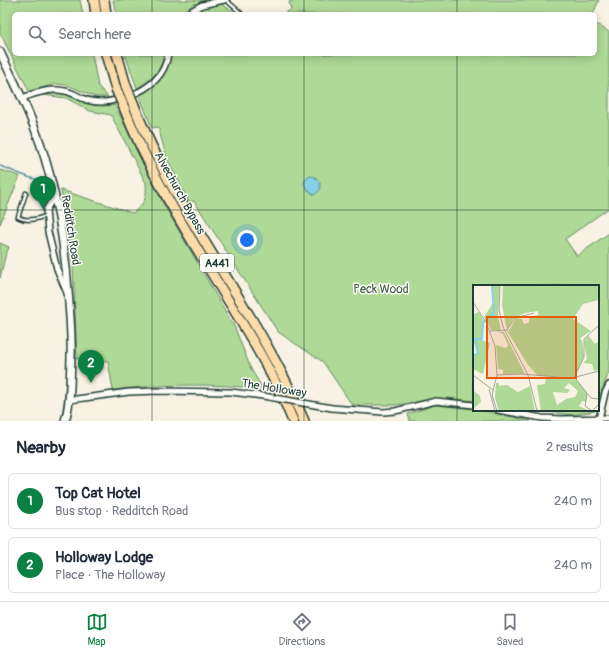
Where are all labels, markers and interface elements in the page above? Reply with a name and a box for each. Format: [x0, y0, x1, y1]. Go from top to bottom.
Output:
search box [12, 12, 597, 56]
icon: search [26, 23, 48, 45]
text: Search here [58, 25, 131, 44]
street label: Alvechurch Bypass [151, 149, 209, 238]
pin: 1 [30, 176, 56, 209]
street label: Redditch Road [58, 194, 83, 266]
your location [237, 230, 257, 250]
road number: A441 [200, 254, 234, 272]
park label: Peck Wood [353, 282, 409, 297]
inset map [473, 285, 599, 411]
pin: 2 [78, 350, 104, 383]
street label: The Holloway [240, 376, 308, 401]
text: Nearby [16, 437, 65, 458]
text: 2 results [546, 439, 593, 455]
text: Top Cat Hotel [55, 484, 141, 503]
text: 1 [27, 493, 33, 509]
text: 240 m [554, 493, 592, 509]
text: Bus stop · Redditch Road [55, 503, 188, 519]
text: Holloway Lodge [55, 548, 153, 567]
text: 2 [26, 557, 34, 573]
text: 240 m [554, 557, 592, 573]
text: Place · The Holloway [55, 567, 165, 583]
tab: Map [86, 611, 108, 648]
tab: Directions [279, 611, 325, 648]
tab: Saved [496, 611, 523, 648]

